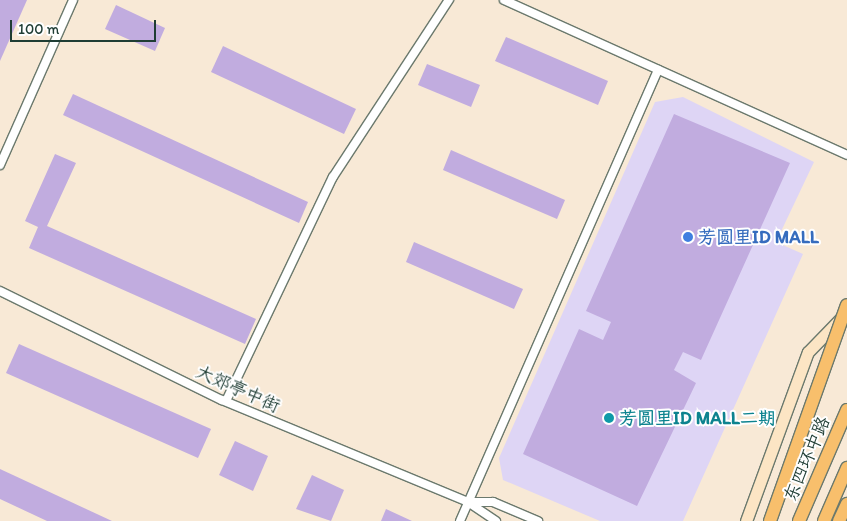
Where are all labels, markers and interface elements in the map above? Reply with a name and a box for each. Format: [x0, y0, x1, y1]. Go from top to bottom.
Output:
scale bar [12, 10, 159, 42]
text: 100 m [18, 20, 59, 38]
place label: 芳圆里ID MALL [698, 226, 819, 248]
marker: 芳圆里ID MALL [682, 231, 694, 243]
street label: 大郊亭中街 [192, 361, 284, 417]
place label: 芳圆里ID MALL二期 [619, 407, 776, 429]
marker: 芳圆里ID MALL二期 [603, 412, 615, 424]
street label: 东四环中路 [779, 413, 835, 505]

